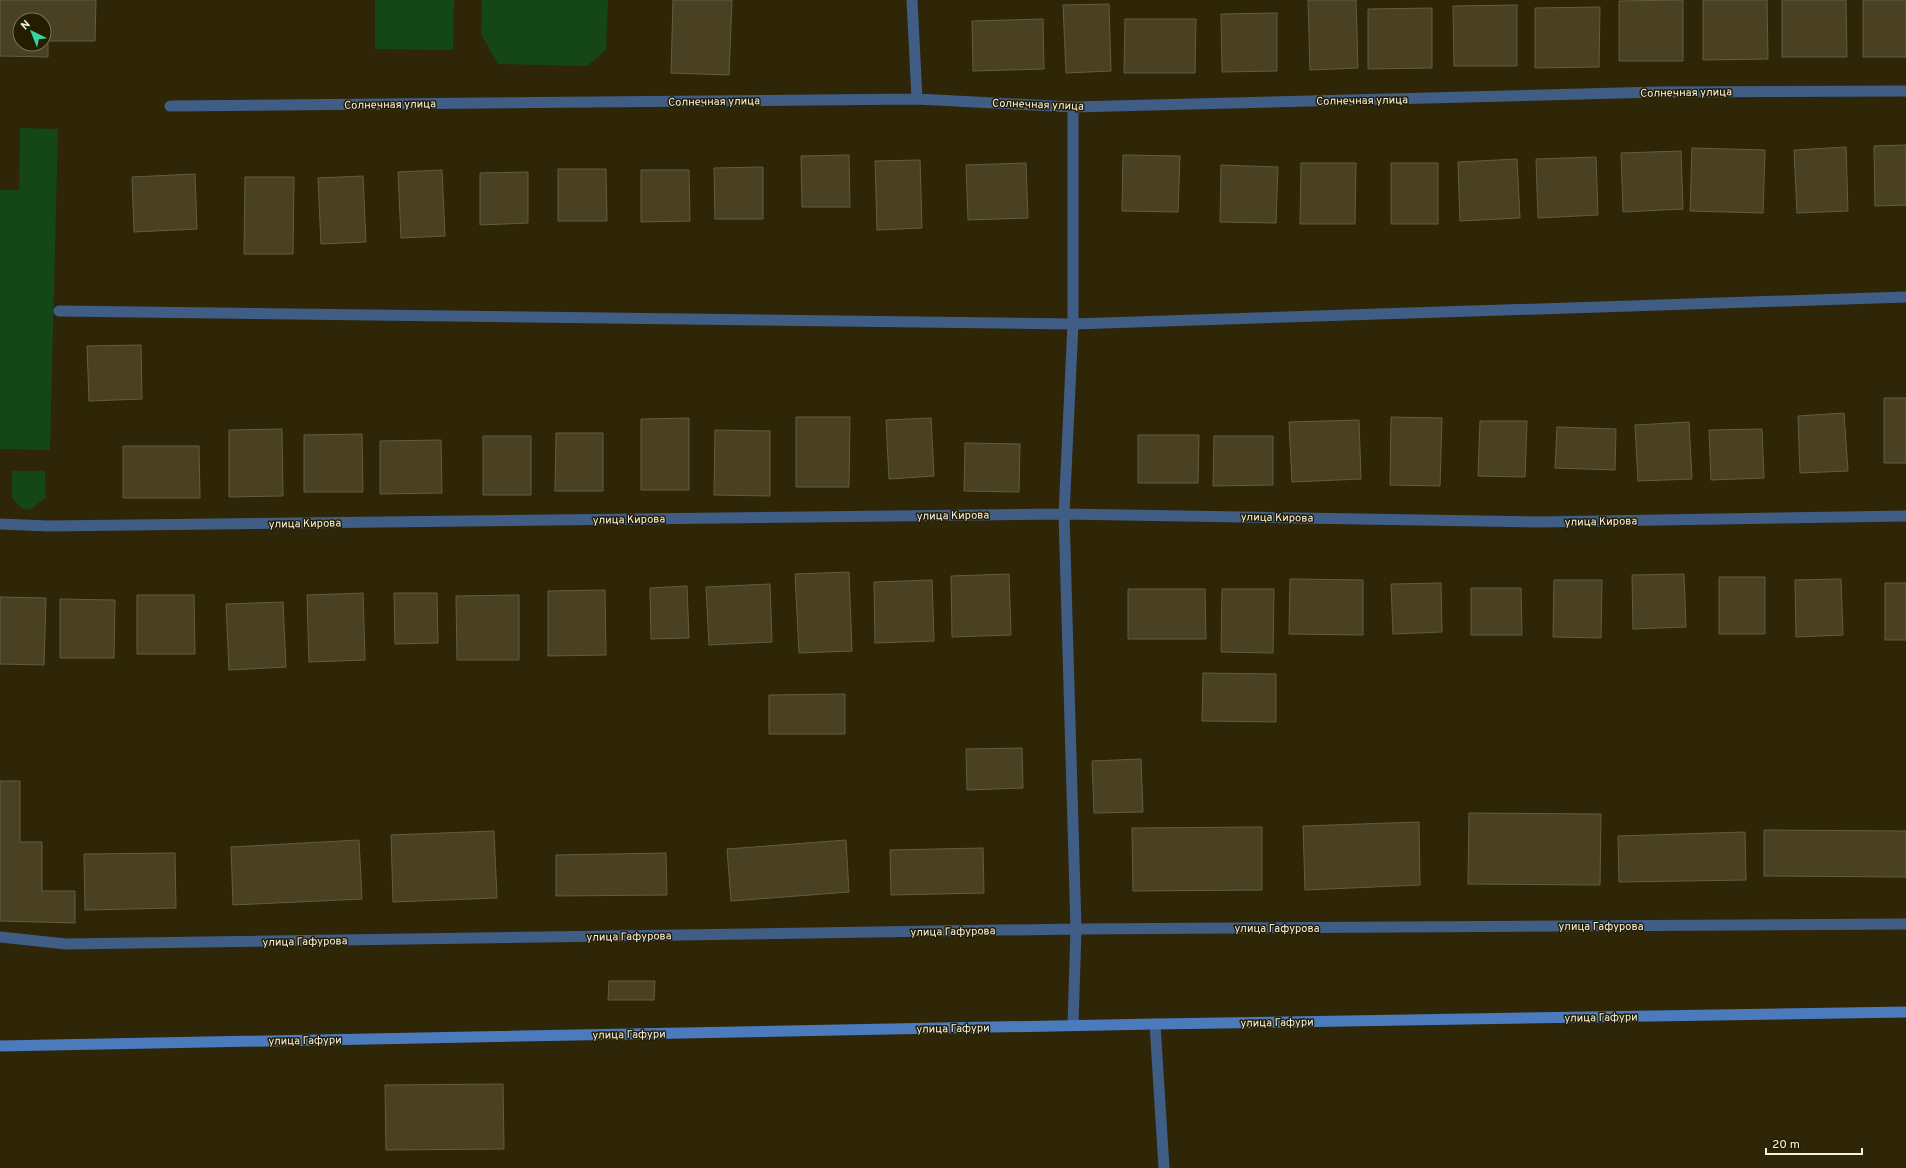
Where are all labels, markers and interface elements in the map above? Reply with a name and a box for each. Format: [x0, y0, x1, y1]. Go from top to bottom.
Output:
north arrow [12, 12, 52, 52]
text: N [18, 18, 34, 33]
street label: Солнечная улица [1640, 85, 1732, 101]
street label: Солнечная улица [1316, 93, 1408, 109]
street label: Солнечная улица [668, 94, 760, 110]
street label: Солнечная улица [992, 96, 1084, 114]
street label: Солнечная улица [344, 97, 436, 113]
street label: улица Кирова [917, 508, 990, 524]
street label: улица Кирова [1241, 510, 1314, 526]
street label: улица Кирова [593, 512, 666, 528]
street label: улица Кирова [1565, 514, 1638, 530]
street label: улица Кирова [269, 516, 342, 532]
street label: улица Гафурова [1558, 920, 1644, 934]
street label: улица Гафурова [1234, 922, 1320, 936]
street label: улица Гафурова [910, 924, 996, 940]
street label: улица Гафурова [586, 929, 672, 945]
street label: улица Гафурова [262, 934, 348, 950]
street label: улица Гафури [1564, 1010, 1638, 1026]
street label: улица Гафури [1240, 1015, 1314, 1031]
street label: улица Гафури [916, 1021, 990, 1037]
street label: улица Гафури [592, 1027, 666, 1043]
street label: улица Гафури [268, 1033, 342, 1049]
scale bar [1766, 1130, 1862, 1156]
text: 20 m [1772, 1137, 1800, 1153]

